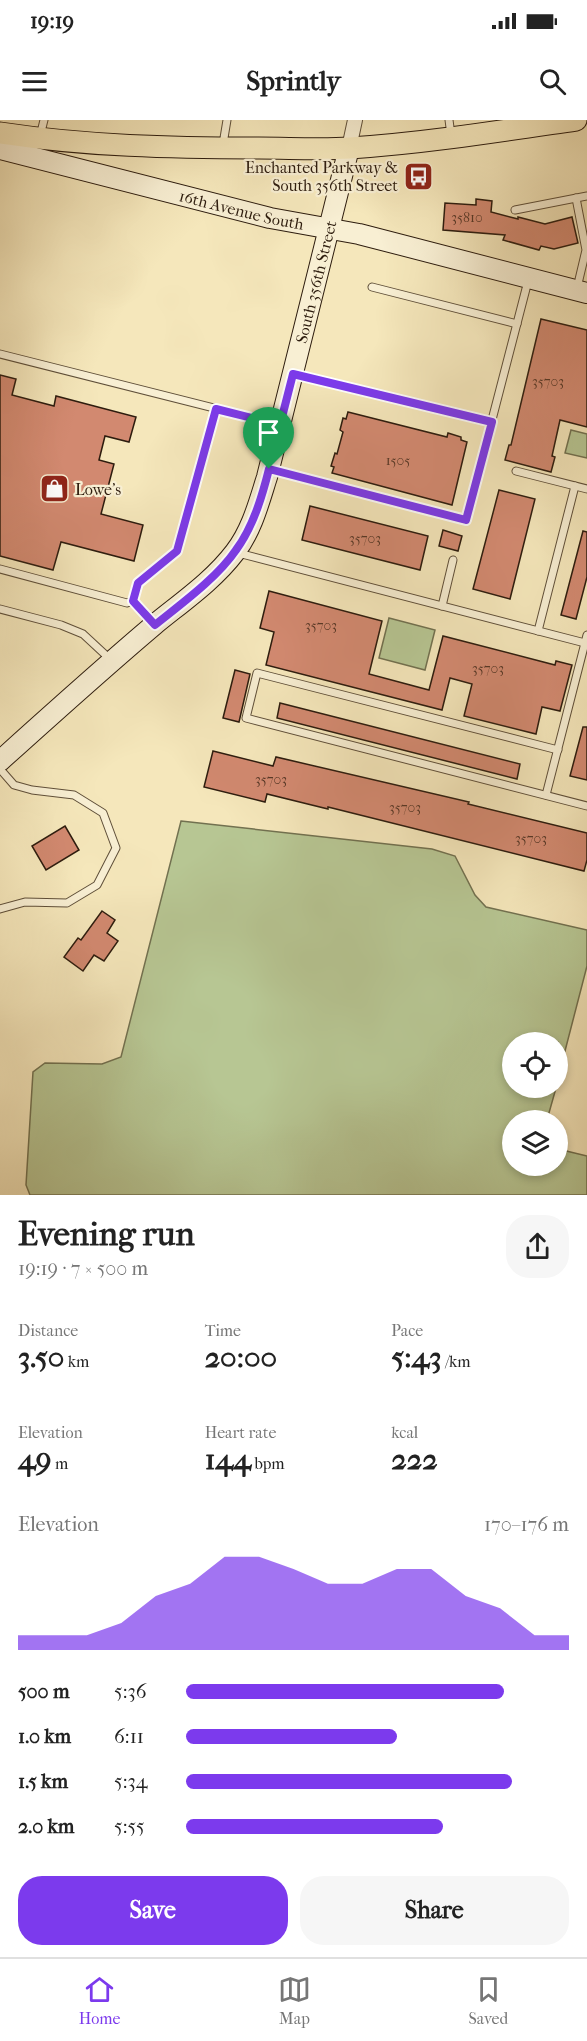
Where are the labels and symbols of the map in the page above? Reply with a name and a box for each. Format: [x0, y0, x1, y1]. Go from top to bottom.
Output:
place label: Enchanted Parkway & South 356th Street [245, 158, 398, 195]
bus stop icon: Enchanted Parkway & South 356th Street [403, 160, 435, 192]
street label: 16th Avenue South [177, 186, 305, 234]
house number: 35810 [451, 209, 483, 226]
street label: South 356th Street [292, 218, 341, 345]
house number: 35703 [532, 373, 564, 390]
pin [243, 407, 294, 469]
house number: 1505 [386, 452, 410, 469]
shop icon: Lowe's [38, 473, 70, 505]
place label: Lowe's [75, 480, 121, 499]
house number: 35703 [349, 530, 381, 547]
house number: 35703 [305, 617, 337, 634]
house number: 35703 [472, 660, 504, 677]
house number: 35703 [255, 771, 287, 788]
house number: 35703 [389, 799, 421, 816]
house number: 35703 [515, 830, 547, 847]

